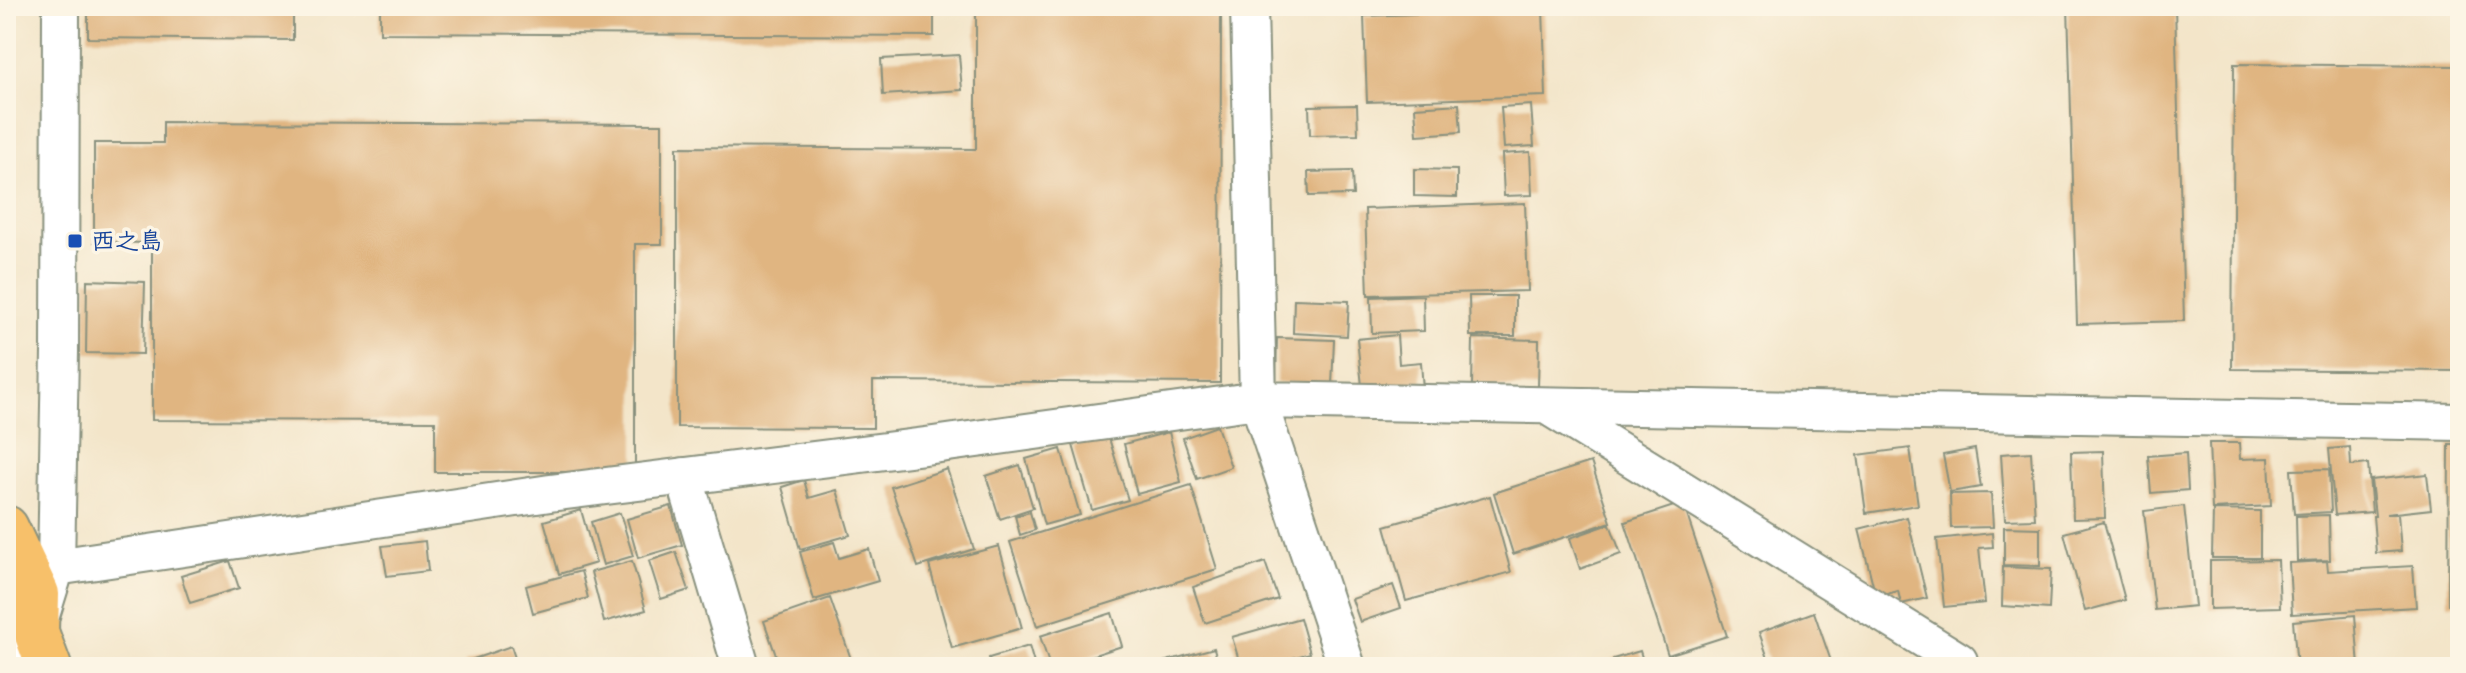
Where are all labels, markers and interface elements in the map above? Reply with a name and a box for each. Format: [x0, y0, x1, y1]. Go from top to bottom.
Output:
place label: 西之島 [91, 223, 163, 262]
marker: 西之島 [66, 232, 84, 250]

